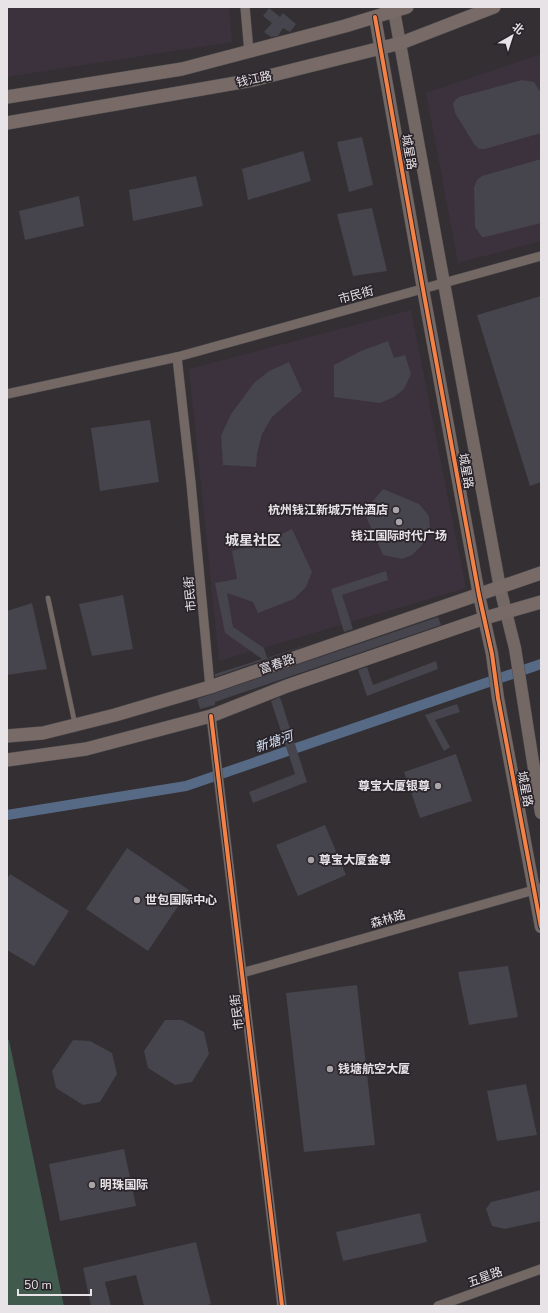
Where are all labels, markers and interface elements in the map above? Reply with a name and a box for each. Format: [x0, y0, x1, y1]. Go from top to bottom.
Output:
north arrow [492, 16, 532, 56]
text: 北 [509, 19, 527, 38]
street label: 钱江路 [235, 67, 273, 91]
street label: 城星路 [398, 133, 420, 171]
street label: 市民街 [337, 283, 375, 307]
street label: 城星路 [455, 452, 477, 490]
place label: 杭州钱江新城万怡酒店 [268, 502, 388, 518]
marker: 杭州钱江新城万怡酒店 [391, 505, 401, 515]
marker: 钱江国际时代广场 [394, 517, 404, 527]
place label: 钱江国际时代广场 [351, 528, 447, 544]
district label: 城星社区 [225, 531, 281, 550]
street label: 市民街 [180, 575, 200, 613]
street label: 富春路 [257, 651, 297, 677]
water label: 新塘河 [253, 726, 298, 757]
street label: 城星路 [514, 770, 536, 808]
place label: 尊宝大厦银尊 [358, 778, 430, 794]
marker: 尊宝大厦银尊 [433, 781, 443, 791]
place label: 尊宝大厦金尊 [319, 852, 391, 868]
marker: 尊宝大厦金尊 [306, 855, 316, 865]
place label: 世包国际中心 [145, 892, 217, 908]
marker: 世包国际中心 [132, 895, 142, 905]
street label: 森林路 [368, 906, 408, 932]
street label: 市民街 [227, 993, 247, 1031]
place label: 钱塘航空大厦 [338, 1061, 410, 1077]
marker: 钱塘航空大厦 [325, 1064, 335, 1074]
place label: 明珠国际 [100, 1177, 148, 1193]
marker: 明珠国际 [87, 1180, 97, 1190]
street label: 五星路 [465, 1263, 505, 1291]
scale bar [18, 1271, 91, 1297]
text: 50 m [24, 1277, 52, 1293]

